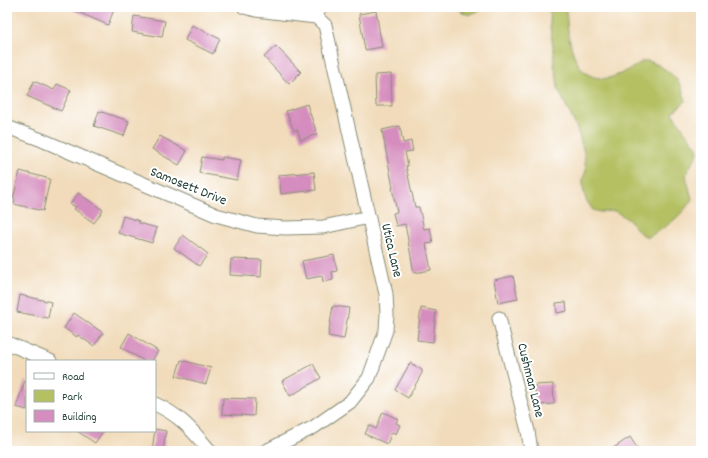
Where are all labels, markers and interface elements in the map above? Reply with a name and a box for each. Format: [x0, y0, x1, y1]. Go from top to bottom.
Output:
street label: Samosett Drive [147, 162, 230, 211]
street label: Utica Lane [375, 222, 407, 279]
street label: Cushman Lane [511, 341, 549, 420]
legend [26, 360, 156, 432]
text: Road [62, 369, 84, 386]
text: Park [62, 389, 83, 406]
text: Building [62, 409, 97, 426]

